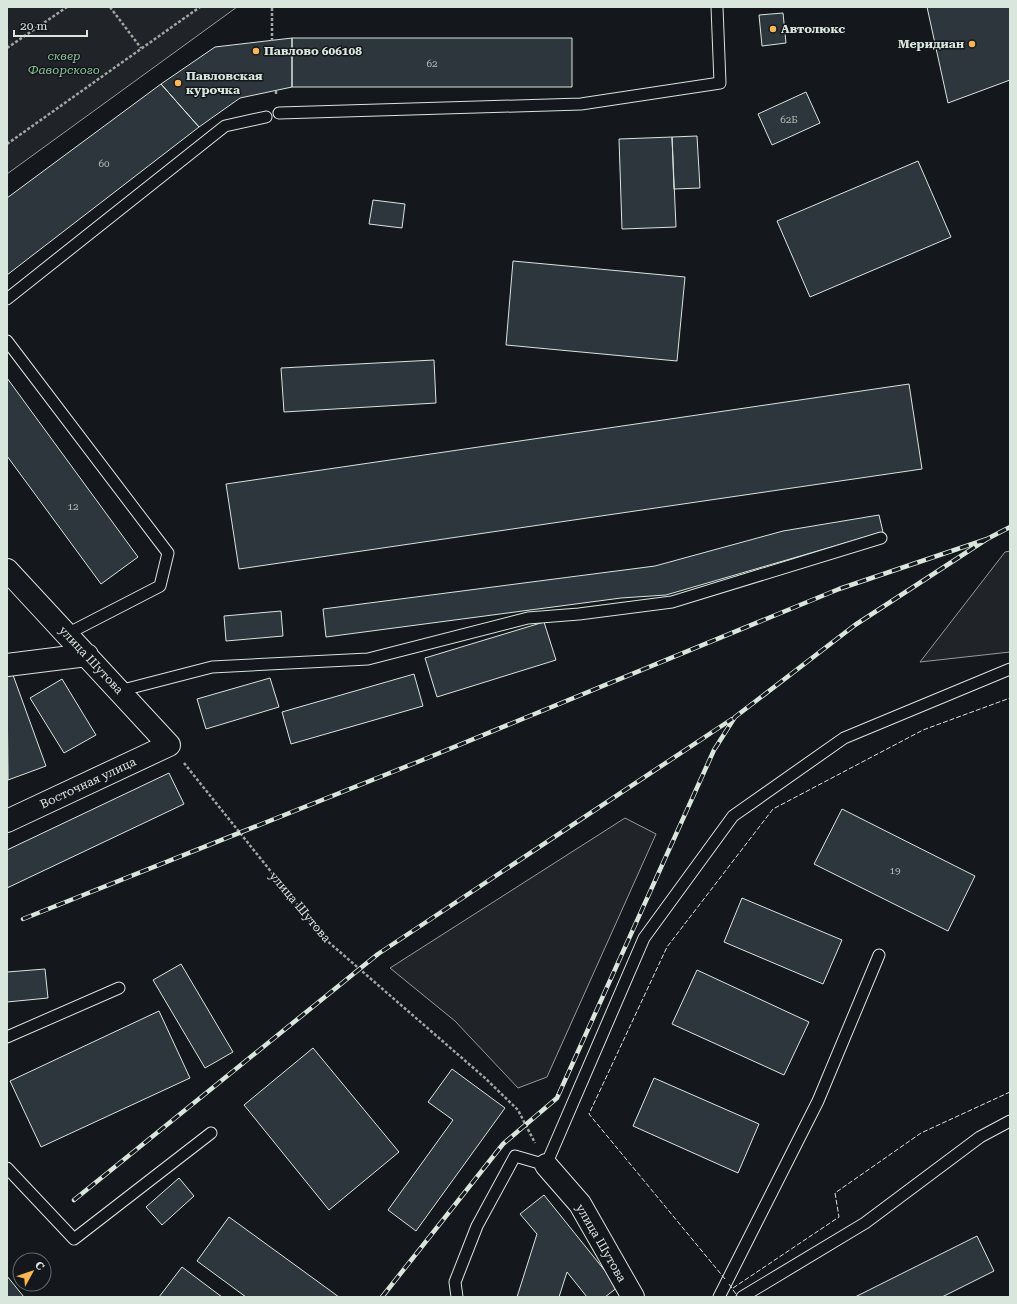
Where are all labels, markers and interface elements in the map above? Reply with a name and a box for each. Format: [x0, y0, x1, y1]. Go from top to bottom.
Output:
scale bar [14, 12, 87, 38]
text: 20 m [20, 19, 47, 33]
place label: Автолюкс [781, 22, 845, 36]
marker: Автолюкс [768, 24, 778, 34]
place label: Меридиан [898, 37, 964, 51]
marker: Меридиан [967, 39, 977, 49]
place label: Павлово 606108 [264, 44, 362, 58]
marker: Павлово 606108 [251, 46, 261, 56]
park label: сквер Фаворского [28, 49, 100, 77]
house number: 62 [426, 58, 438, 69]
place label: Павловская курочка [186, 69, 263, 97]
marker: Павловская курочка [173, 78, 183, 88]
house number: 62Б [780, 114, 798, 125]
house number: 60 [98, 158, 110, 169]
house number: 12 [67, 501, 79, 512]
street label: улица Шутова [56, 623, 126, 697]
street label: Восточная улица [38, 754, 139, 811]
house number: 19 [889, 865, 901, 876]
street label: улица Шутова [266, 869, 334, 945]
street label: улица Шутова [573, 1202, 629, 1285]
north arrow [12, 1252, 52, 1292]
text: С [32, 1259, 47, 1273]

